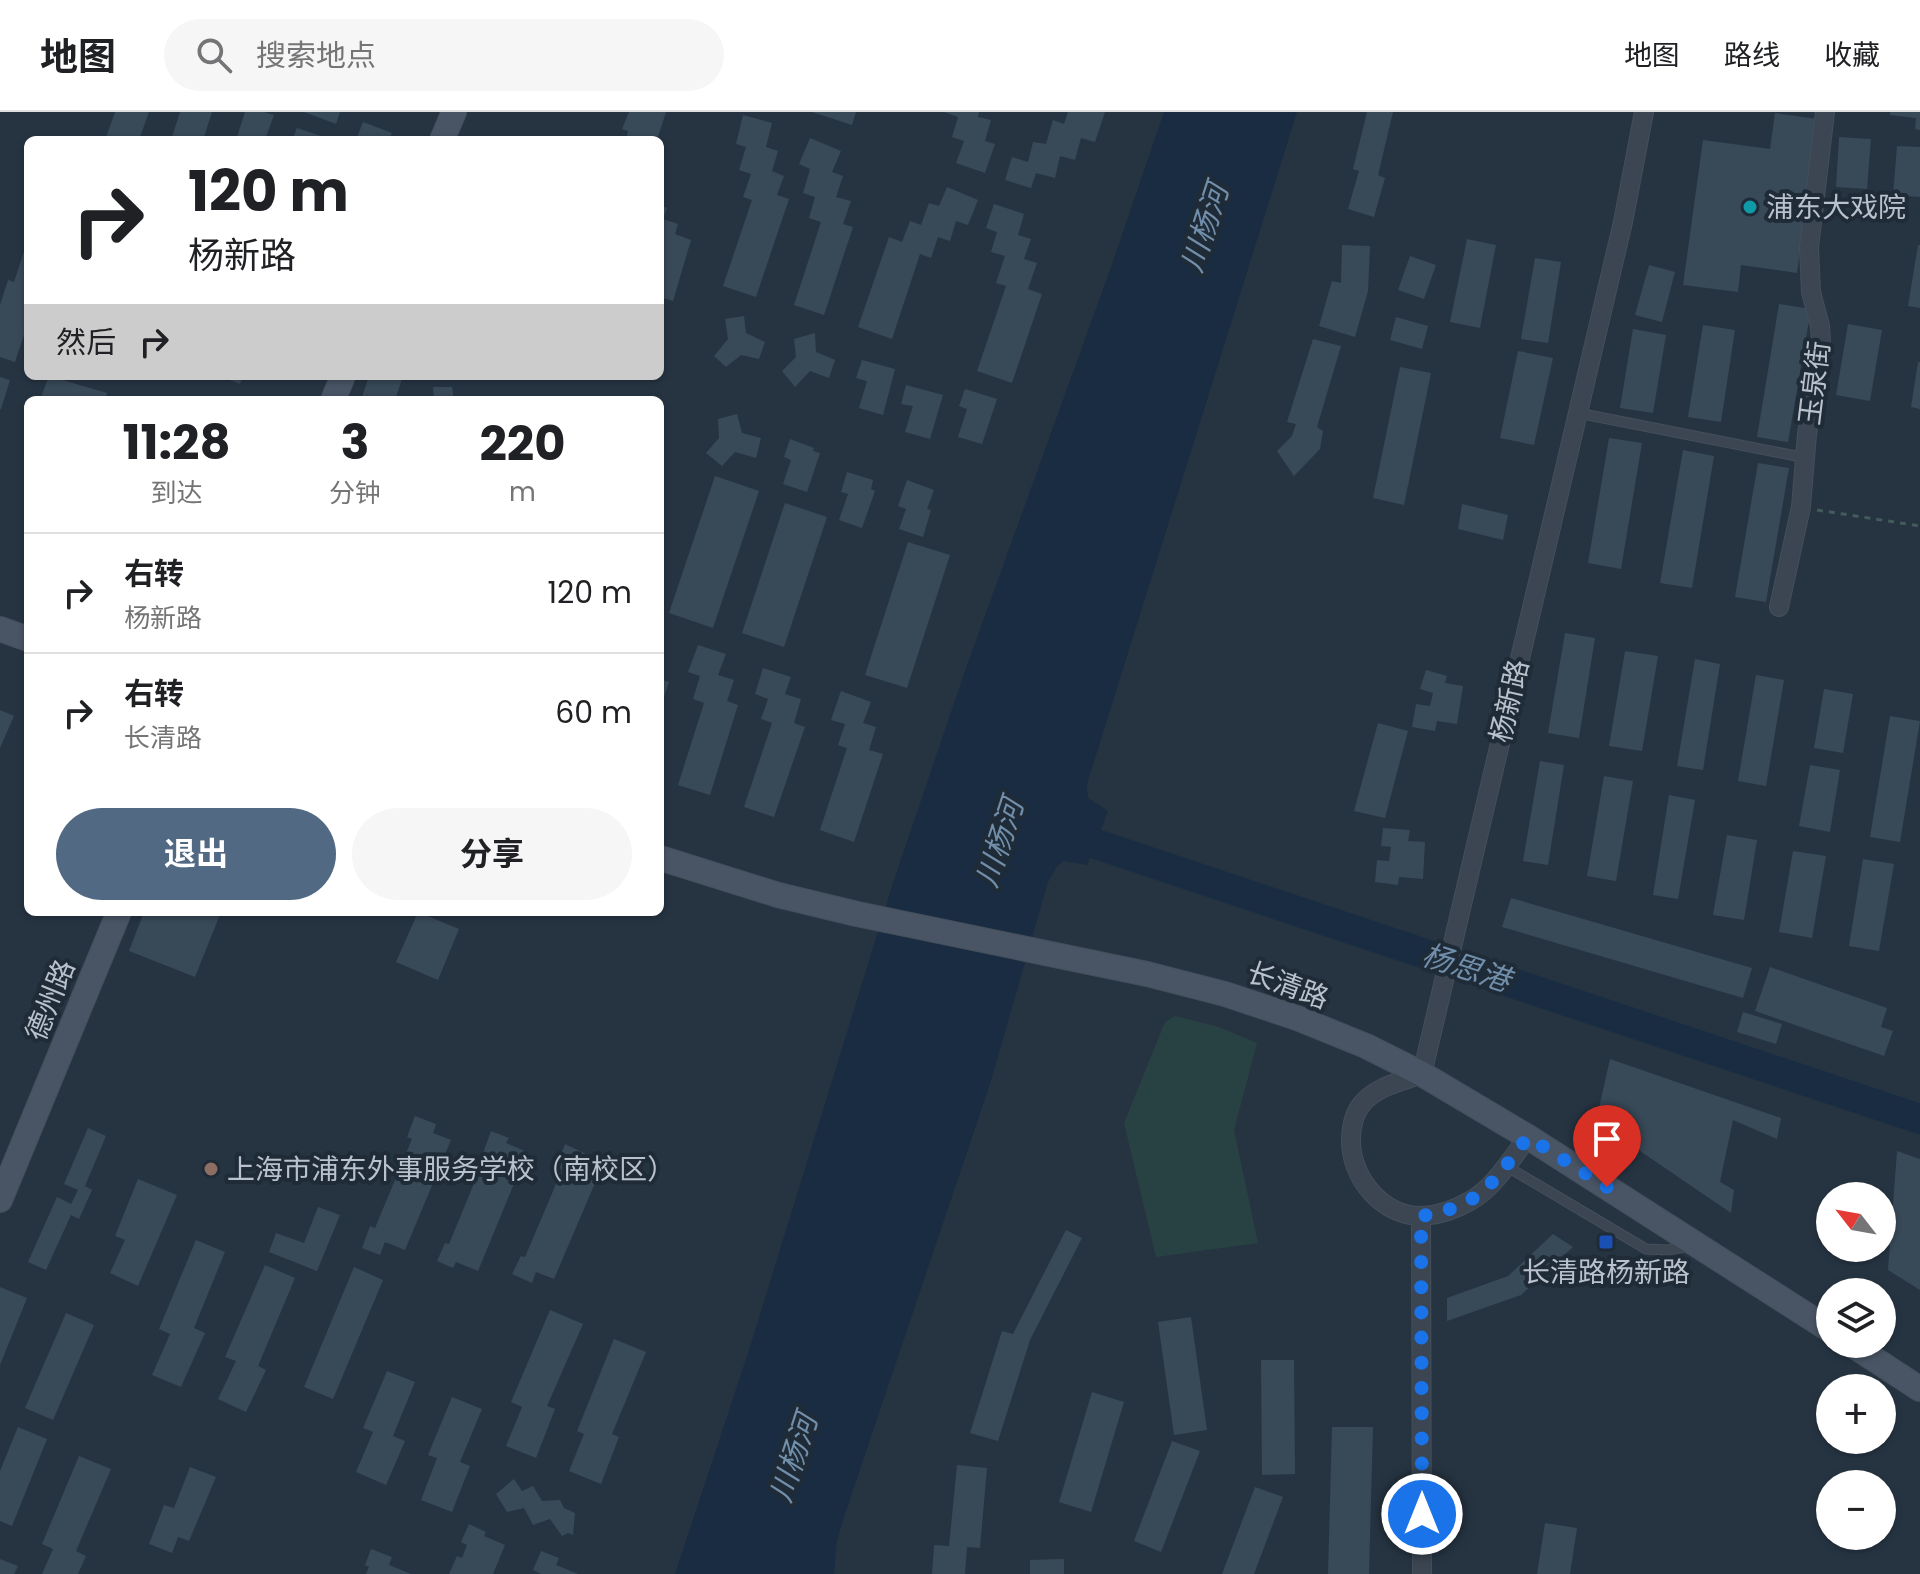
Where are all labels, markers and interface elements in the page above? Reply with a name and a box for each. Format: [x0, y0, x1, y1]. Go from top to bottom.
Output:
search box [164, 19, 724, 91]
text: 地图 [40, 30, 116, 83]
icon: search [192, 33, 236, 77]
text: 搜索地点 [256, 34, 376, 77]
text: 地图 [1624, 36, 1680, 75]
text: 路线 [1724, 36, 1780, 75]
text: 收藏 [1824, 36, 1880, 75]
text: 120 m [188, 152, 349, 231]
icon: right [56, 168, 160, 272]
water label: 川杨河 [1170, 174, 1240, 277]
place label: 浦东大戏院 [1766, 188, 1906, 227]
marker: 浦东大戏院 [1741, 198, 1759, 216]
text: 杨新路 [188, 230, 296, 281]
icon: right [132, 320, 176, 364]
text: 然后 [56, 321, 116, 364]
street label: 玉泉街 [1790, 339, 1839, 427]
text: 11:28 [122, 409, 231, 476]
text: 3 [341, 409, 370, 476]
text: 220 [479, 410, 566, 477]
text: m [509, 474, 536, 510]
text: 到达 [151, 475, 203, 511]
text: 分钟 [329, 475, 381, 511]
text: 右转 [124, 552, 184, 595]
icon: right [56, 571, 100, 615]
text: 120 m [547, 571, 632, 614]
text: 杨新路 [124, 600, 202, 636]
street label: 杨新路 [1481, 656, 1538, 746]
text: 右转 [124, 672, 184, 715]
icon: right [56, 691, 100, 735]
text: 60 m [555, 691, 632, 734]
text: 长清路 [124, 720, 202, 756]
water label: 川杨河 [965, 789, 1035, 892]
button: 退出 [56, 808, 336, 900]
button: 分享 [352, 808, 632, 900]
water label: 杨思港 [1417, 933, 1519, 1003]
street label: 长清路 [1242, 953, 1334, 1018]
street label: 德州路 [17, 954, 84, 1046]
pin [1573, 1105, 1641, 1187]
icon: arrive [1585, 1117, 1629, 1161]
place label: 上海市浦东外事服务学校（南校区） [227, 1150, 675, 1189]
marker: 上海市浦东外事服务学校（南校区） [202, 1160, 220, 1178]
north arrow [1816, 1182, 1896, 1262]
map controls [1816, 1182, 1896, 1550]
marker: 长清路杨新路 [1597, 1233, 1615, 1251]
place label: 长清路杨新路 [1522, 1253, 1690, 1292]
button: layers [1816, 1278, 1896, 1358]
button: + [1816, 1374, 1896, 1454]
water label: 川杨河 [759, 1404, 829, 1507]
button: − [1816, 1470, 1896, 1550]
position arrow [1380, 1472, 1464, 1556]

